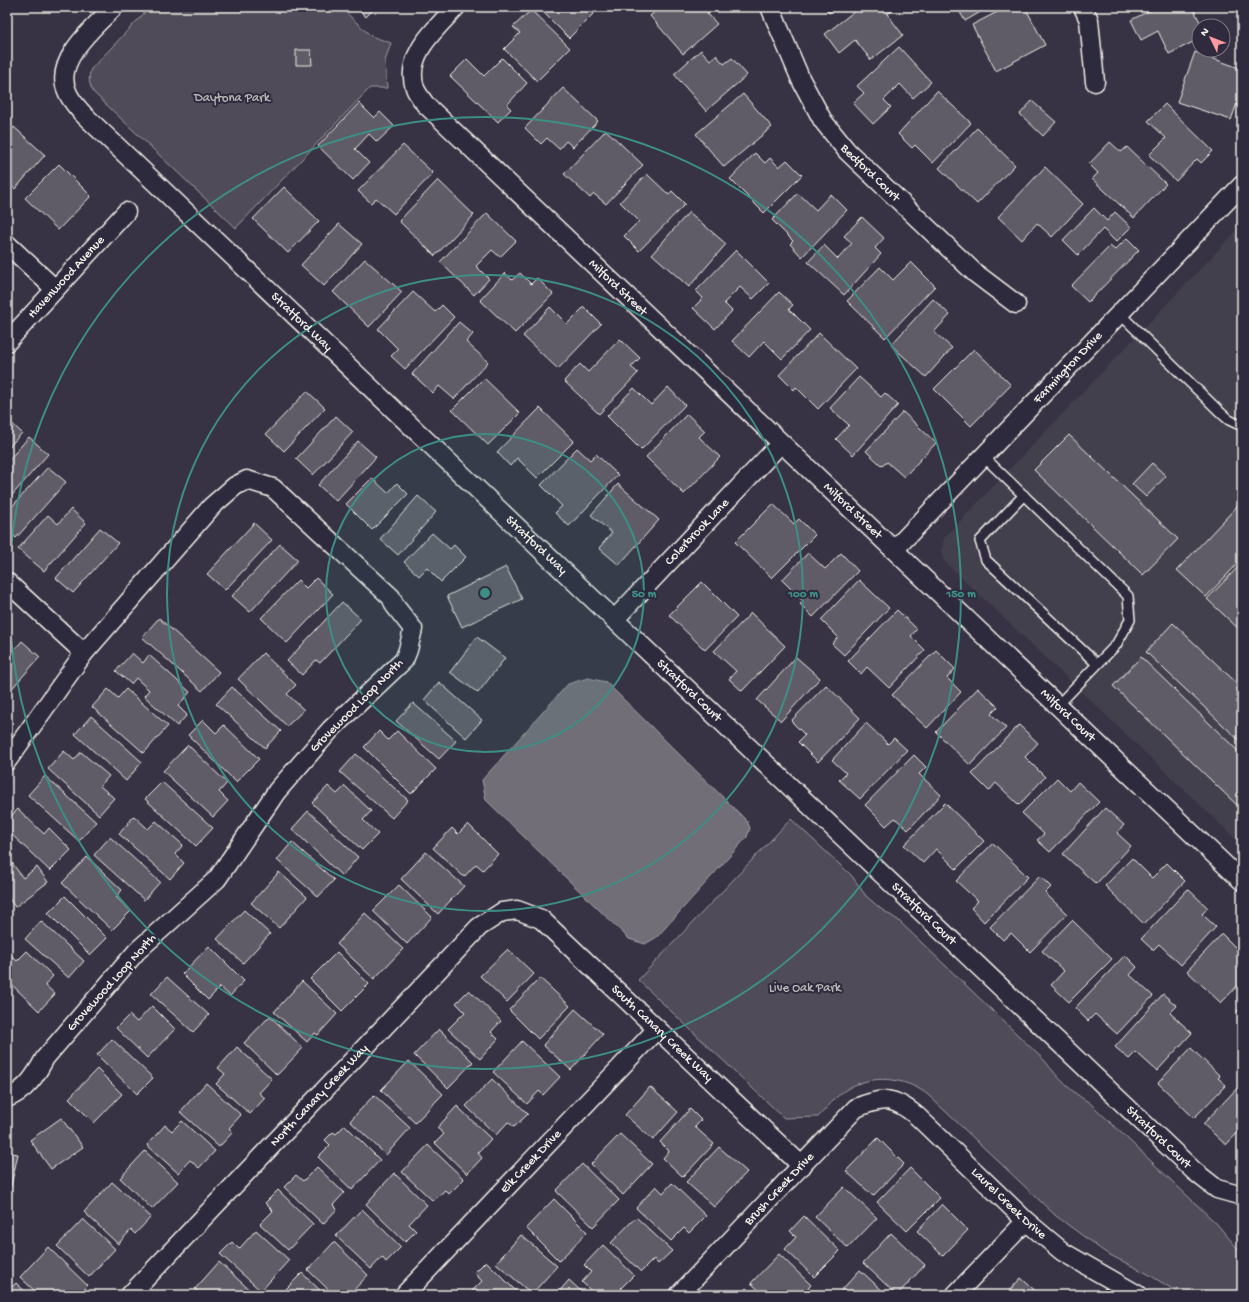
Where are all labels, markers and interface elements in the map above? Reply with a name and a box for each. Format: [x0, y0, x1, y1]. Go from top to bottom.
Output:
north arrow [1191, 18, 1231, 58]
text: N [1198, 26, 1212, 39]
park label: Daytona Park [193, 91, 271, 106]
street label: Bedford Court [836, 140, 904, 206]
street label: Havenwood Avenue [25, 232, 108, 322]
street label: Milford Street [585, 256, 652, 320]
street label: Stratford Way [268, 289, 336, 355]
street label: Farmington Drive [1029, 328, 1106, 407]
street label: Milford Street [820, 479, 886, 543]
street label: Colerbrook Lane [662, 495, 732, 569]
street label: Stratford Way [502, 513, 571, 578]
centre of rings [478, 586, 492, 600]
text: 50 m [632, 588, 657, 602]
text: 100 m [787, 588, 818, 602]
text: 150 m [945, 588, 976, 602]
street label: Grovewood Loop North [307, 656, 407, 756]
street label: Stratford Court [653, 656, 726, 726]
street label: Milford Court [1037, 686, 1100, 746]
street label: Stratford Court [888, 880, 961, 950]
street label: Grovewood Loop North [64, 931, 160, 1035]
park label: Live Oak Park [769, 981, 842, 996]
street label: South Canary Creek Way [608, 982, 717, 1086]
street label: North Canary Creek Way [267, 1041, 372, 1150]
street label: Stratford Court [1123, 1103, 1196, 1173]
street label: Elk Creek Drive [497, 1127, 565, 1197]
street label: Brush Creek Drive [741, 1149, 818, 1229]
street label: Laurel Creek Drive [968, 1165, 1050, 1243]

